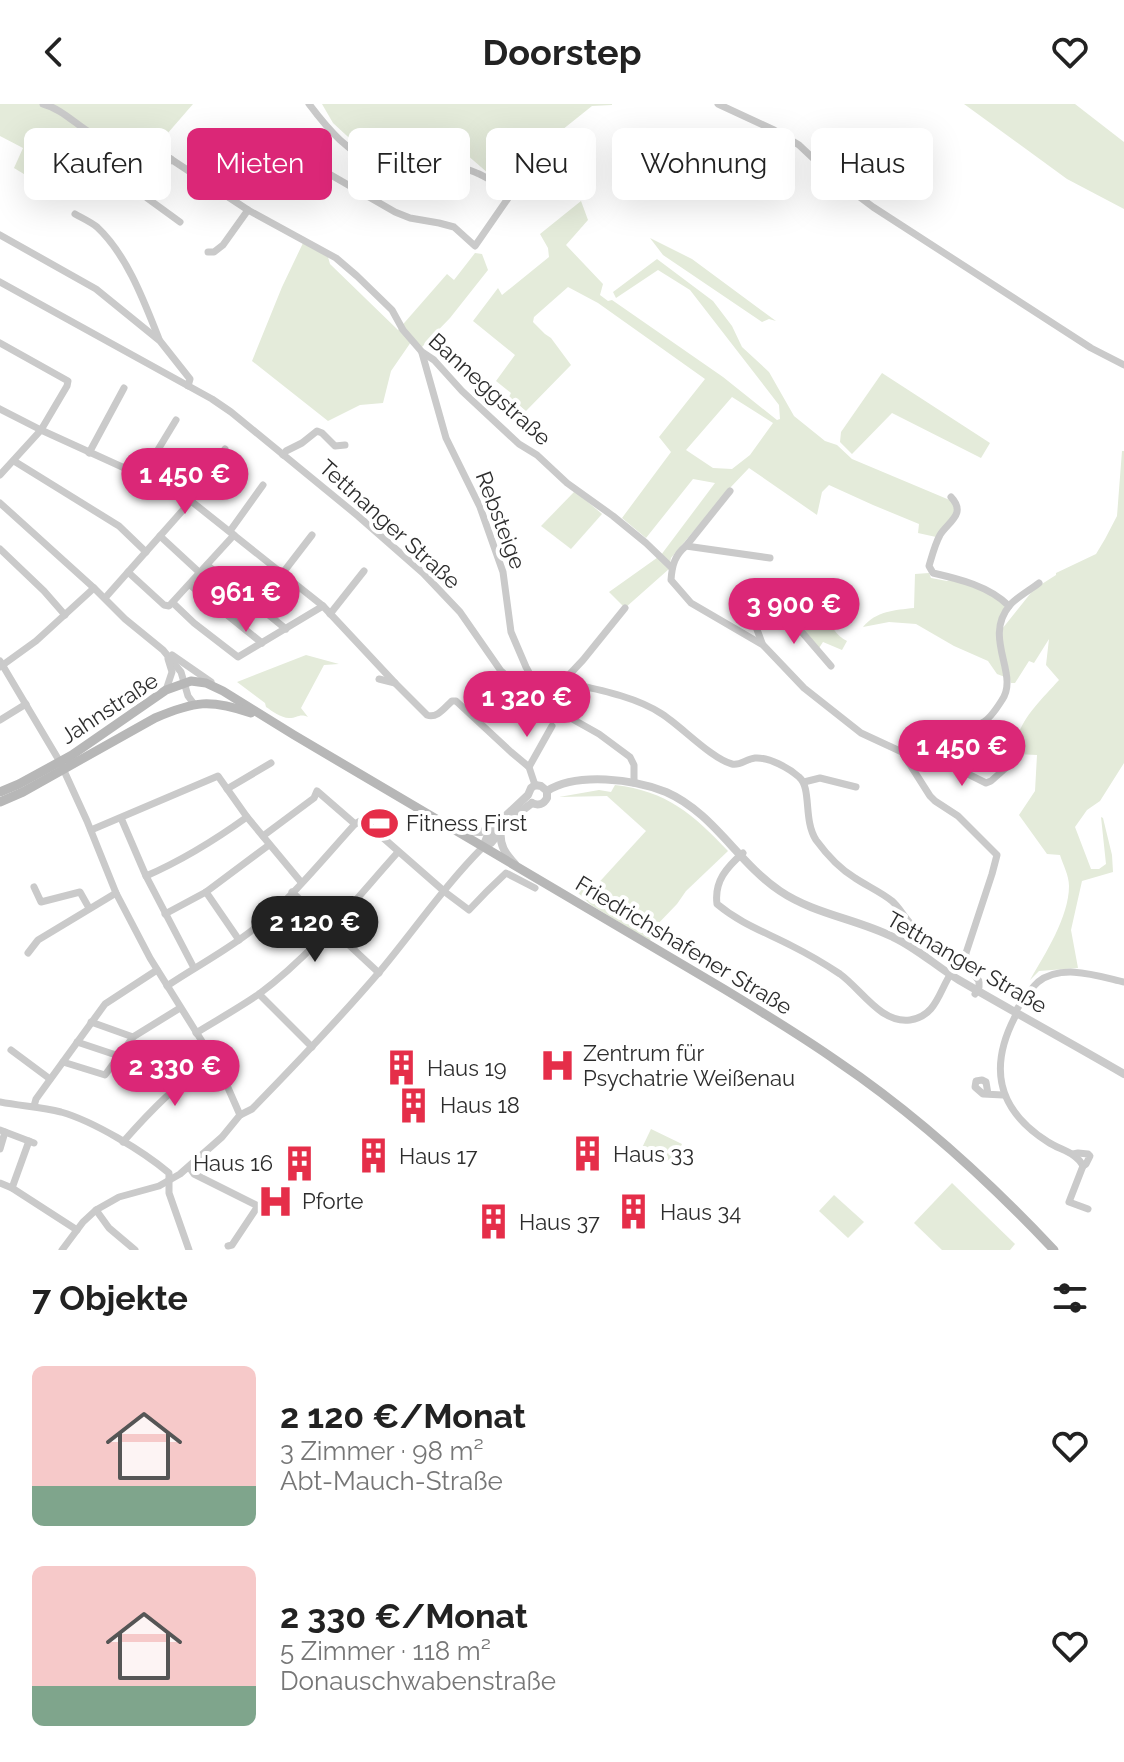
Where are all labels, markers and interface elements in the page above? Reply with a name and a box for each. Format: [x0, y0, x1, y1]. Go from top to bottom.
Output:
icon: back [32, 30, 76, 74]
icon: heart [1048, 30, 1092, 74]
text: Doorstep [482, 31, 642, 73]
chip: Kaufen [24, 128, 171, 200]
chip: Mieten [187, 128, 332, 200]
chip: Filter [348, 128, 470, 200]
chip: Neu [486, 128, 596, 200]
chip: Wohnung [612, 128, 795, 200]
chip: Haus [811, 128, 933, 200]
street label: Banneggstraße [424, 327, 556, 451]
pin: 1 450 € [111, 448, 259, 516]
street label: Tettnanger Straße [314, 454, 466, 594]
text: 1 450 € [139, 459, 231, 489]
street label: Rebsteige [470, 467, 532, 573]
pin: 961 € [190, 566, 302, 634]
text: 961 € [211, 577, 281, 607]
pin: 3 900 € [720, 578, 868, 646]
text: 3 900 € [747, 589, 841, 619]
street label: Jahnstraße [55, 667, 163, 749]
pin: 1 320 € [453, 671, 601, 739]
text: 1 320 € [481, 682, 573, 712]
pin: 1 450 € [888, 720, 1036, 788]
text: 1 450 € [916, 731, 1008, 761]
sports icon: Fitness First [361, 804, 399, 842]
place label: Fitness First [406, 810, 528, 836]
street label: Friedrichshafener Straße [571, 870, 797, 1020]
pin: 2 120 € [241, 896, 389, 964]
street label: Tettnanger Straße [882, 906, 1052, 1018]
text: 2 120 € [269, 907, 361, 937]
pin: 2 330 € [101, 1040, 249, 1108]
place label: Zentrum für Psychatrie Weißenau [583, 1040, 795, 1091]
hospital icon: Zentrum für Psychatrie Weißenau [538, 1047, 576, 1085]
building icon: Haus 19 [382, 1049, 420, 1087]
text: 2 330 € [129, 1051, 221, 1081]
place label: Haus 19 [427, 1055, 507, 1081]
building icon: Haus 18 [395, 1086, 433, 1124]
place label: Haus 18 [440, 1092, 520, 1118]
building icon: Haus 33 [568, 1135, 606, 1173]
building icon: Haus 17 [354, 1137, 392, 1175]
place label: Haus 33 [613, 1141, 694, 1167]
place label: Haus 17 [399, 1143, 478, 1169]
building icon: Haus 16 [280, 1144, 318, 1182]
place label: Haus 16 [193, 1150, 273, 1176]
hospital icon: Pforte [257, 1182, 295, 1220]
place label: Pforte [302, 1188, 364, 1214]
building icon: Haus 34 [615, 1193, 653, 1231]
place label: Haus 34 [660, 1199, 741, 1225]
building icon: Haus 37 [474, 1203, 512, 1241]
place label: Haus 37 [519, 1209, 600, 1235]
icon: filters [1048, 1276, 1092, 1320]
text: 7 Objekte [32, 1278, 188, 1318]
text: 2 120 €/Monat [280, 1396, 526, 1436]
icon: home [96, 1398, 192, 1494]
icon: heart [1048, 1424, 1092, 1468]
text: 3 Zimmer · 98 m² [280, 1436, 484, 1466]
text: Abt-Mauch-Straße [280, 1466, 503, 1496]
text: 2 330 €/Monat [280, 1596, 528, 1636]
icon: home [96, 1598, 192, 1694]
icon: heart [1048, 1624, 1092, 1668]
text: 5 Zimmer · 118 m² [280, 1636, 491, 1666]
text: Donauschwabenstraße [280, 1666, 556, 1696]

